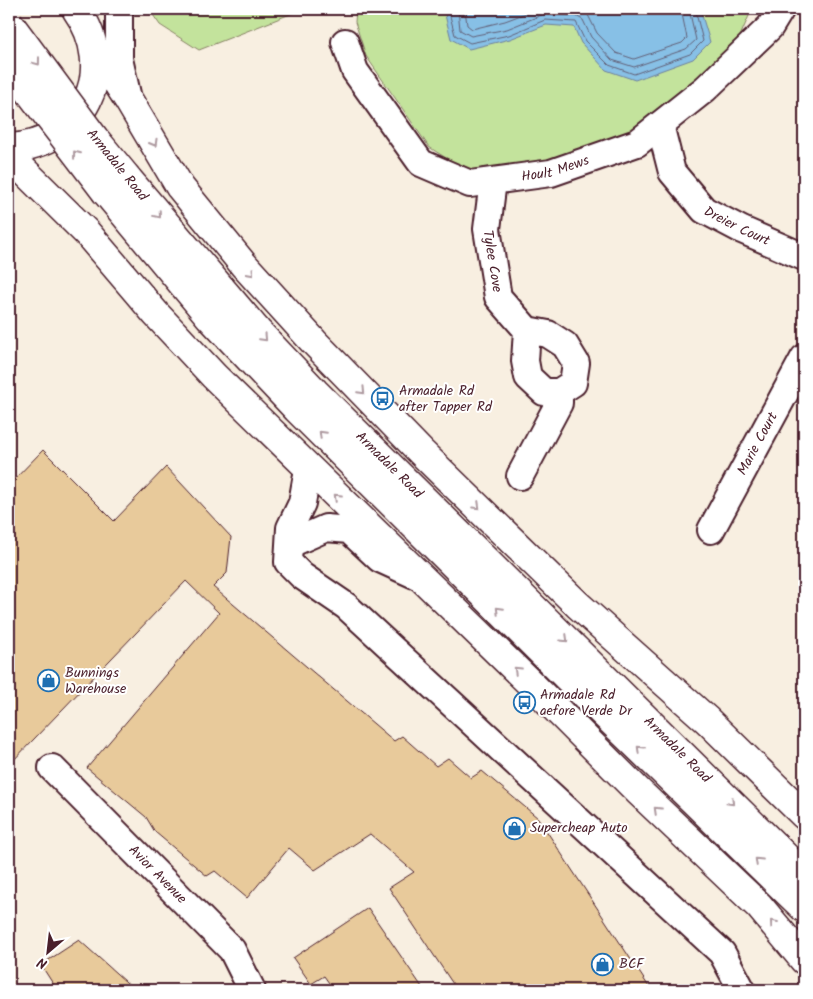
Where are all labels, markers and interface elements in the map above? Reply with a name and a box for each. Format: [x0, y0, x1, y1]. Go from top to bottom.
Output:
one-way arrow [32, 56, 40, 65]
street label: Armadale Road [81, 124, 154, 207]
one-way arrow [147, 138, 157, 147]
street label: Hoult Mews [520, 149, 592, 188]
one-way arrow [73, 150, 82, 160]
street label: Dreier Court [700, 201, 774, 252]
one-way arrow [153, 210, 162, 219]
street label: Tylee Cove [476, 228, 508, 295]
one-way arrow [245, 267, 254, 276]
one-way arrow [258, 333, 267, 342]
place label: Armadale Rd after Tapper Rd [399, 380, 493, 418]
one-way arrow [356, 386, 365, 395]
bus stop icon: Armadale Rd after Tapper Rd [371, 387, 395, 411]
street label: Marie Court [732, 408, 784, 479]
street label: Armadale Road [350, 426, 429, 505]
one-way arrow [319, 431, 328, 440]
one-way arrow [334, 494, 343, 503]
one-way arrow [471, 500, 480, 509]
one-way arrow [496, 607, 505, 616]
one-way arrow [559, 633, 568, 642]
place label: Bunnings Warehouse [65, 662, 127, 700]
one-way arrow [514, 667, 523, 676]
shop icon: Bunnings Warehouse [37, 669, 61, 693]
place label: Armadale Rd aefore Verde Dr [540, 684, 633, 722]
bus stop icon: Armadale Rd aefore Verde Dr [512, 691, 536, 715]
street label: Armadale Road [638, 711, 717, 789]
one-way arrow [637, 745, 646, 754]
one-way arrow [725, 796, 734, 805]
one-way arrow [653, 807, 662, 816]
shop icon: Supercheap Auto [502, 816, 526, 840]
place label: Supercheap Auto [530, 817, 628, 839]
street label: Avior Avenue [123, 840, 192, 910]
one-way arrow [754, 858, 763, 867]
one-way arrow [770, 920, 779, 929]
north arrow [22, 926, 72, 976]
text: N [33, 951, 51, 974]
shop icon: BCF [591, 952, 615, 976]
place label: BCF [619, 953, 645, 975]

